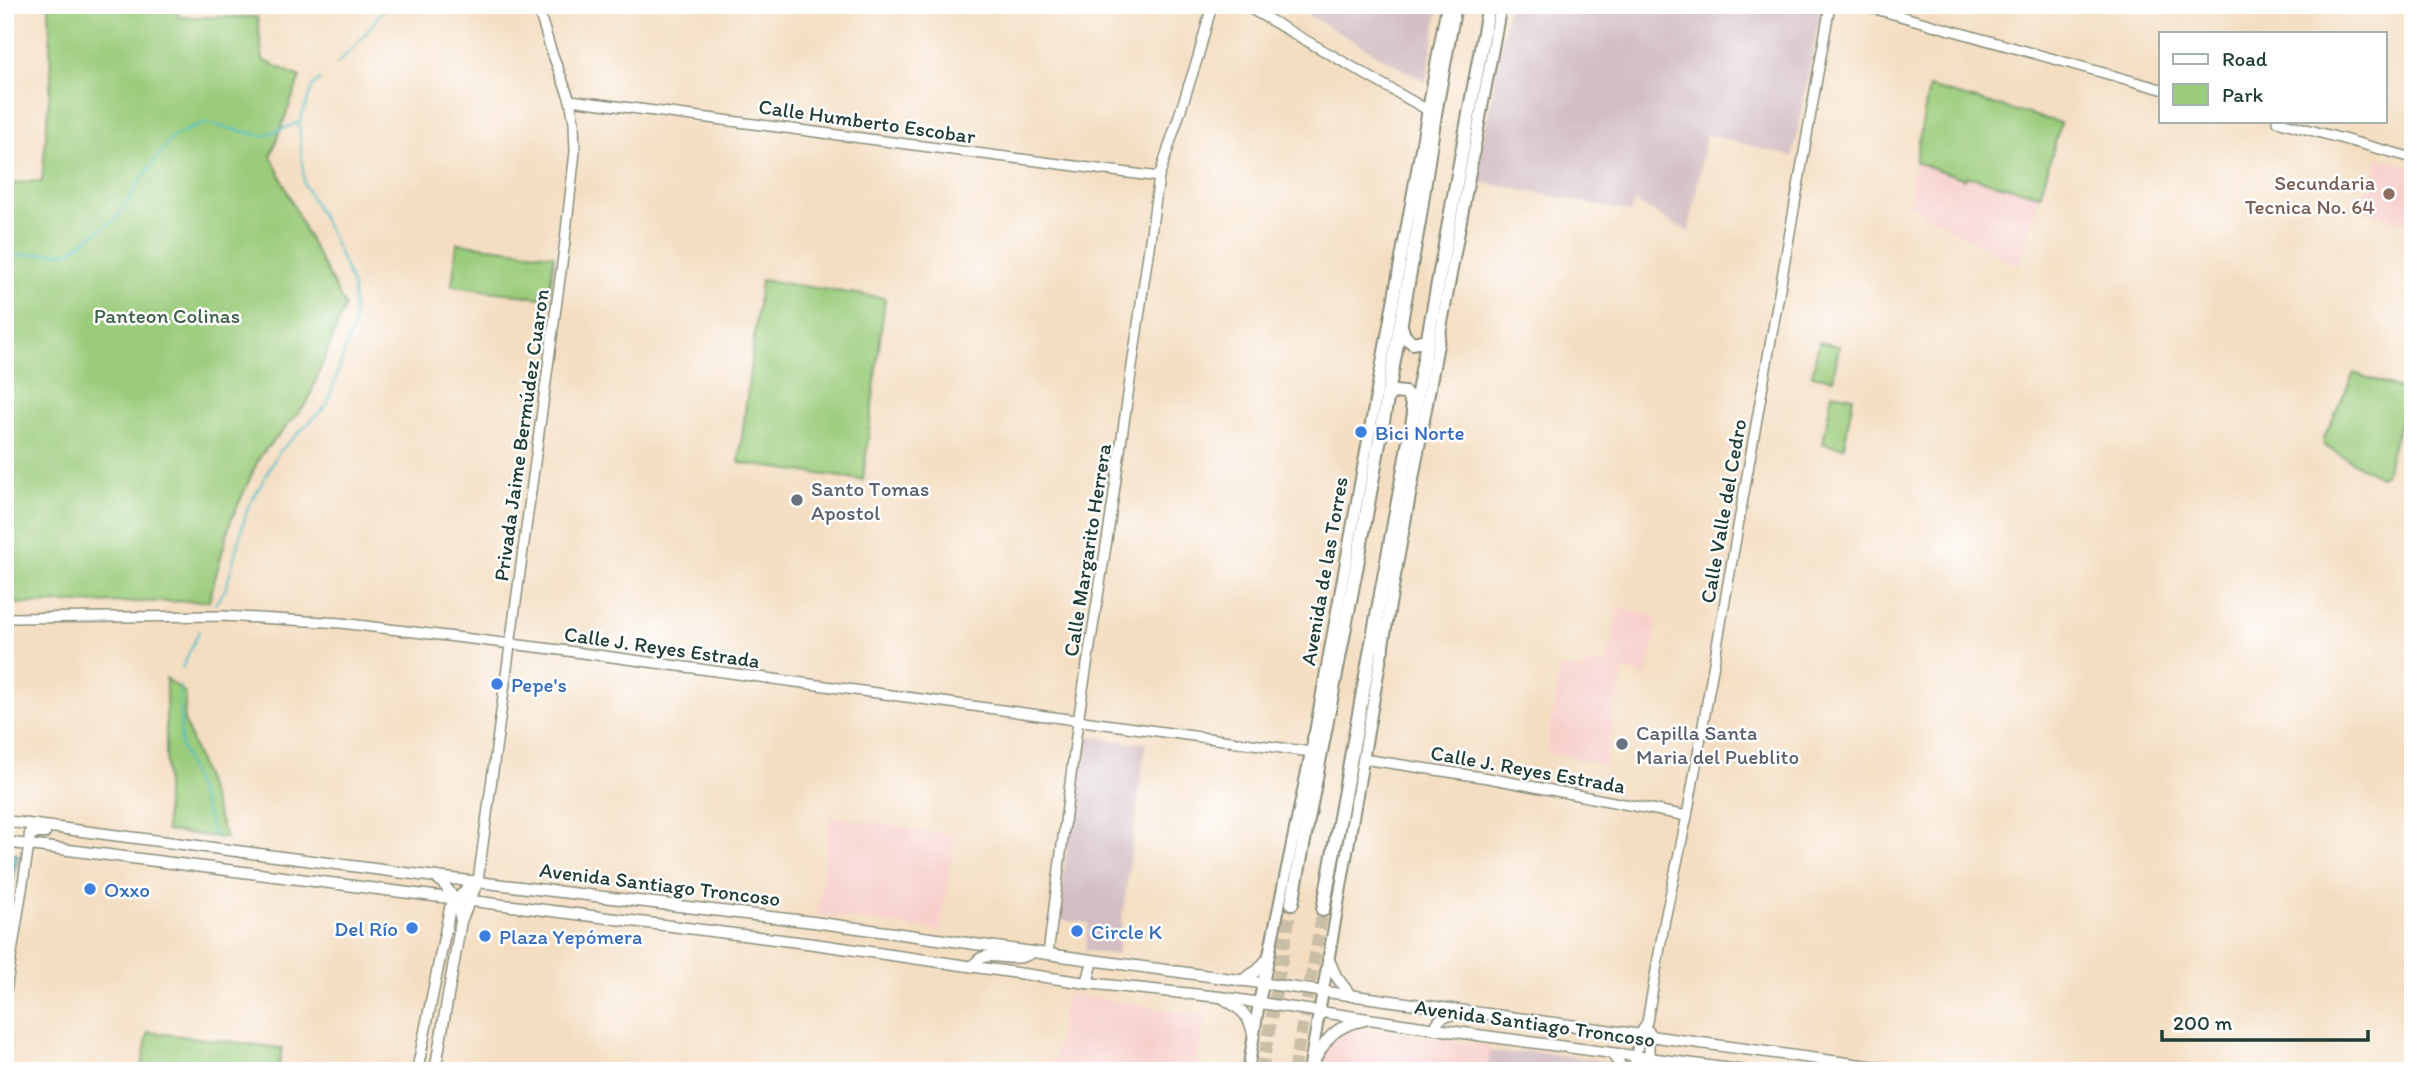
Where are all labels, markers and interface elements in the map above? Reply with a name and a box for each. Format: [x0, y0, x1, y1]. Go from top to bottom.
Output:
legend [2159, 32, 2386, 122]
text: Road [2222, 46, 2268, 71]
text: Park [2222, 82, 2264, 107]
street label: Calle Humberto Escobar [757, 93, 978, 149]
place label: Secundaria Tecnica No. 64 [2245, 170, 2375, 219]
marker: Secundaria Tecnica No. 64 [2381, 186, 2397, 202]
street label: Privada Jaime Bermúdez Cuaron [488, 287, 554, 583]
park label: Panteon Colinas [94, 303, 240, 328]
street label: Calle Valle del Cedro [1694, 417, 1752, 605]
place label: Bici Norte [1375, 420, 1465, 445]
marker: Bici Norte [1353, 424, 1369, 440]
street label: Calle Margarito Herrera [1058, 442, 1116, 658]
street label: Avenida de las Torres [1295, 475, 1353, 667]
place label: Santo Tomas Apostol [811, 476, 929, 525]
marker: Santo Tomas Apostol [789, 492, 805, 508]
street label: Calle J. Reyes Estrada [563, 621, 761, 673]
place label: Pepe's [511, 672, 567, 697]
marker: Pepe's [489, 676, 505, 692]
place label: Capilla Santa Maria del Pueblito [1636, 720, 1799, 769]
marker: Capilla Santa Maria del Pueblito [1614, 736, 1630, 752]
street label: Calle J. Reyes Estrada [1429, 740, 1627, 798]
street label: Avenida Santiago Troncoso [538, 857, 782, 911]
place label: Oxxo [104, 877, 150, 902]
marker: Oxxo [82, 881, 98, 897]
place label: Del Río [334, 916, 398, 941]
place label: Circle K [1091, 919, 1162, 944]
marker: Del Río [404, 920, 420, 936]
marker: Circle K [1069, 923, 1085, 939]
place label: Plaza Yepómera [499, 924, 642, 949]
marker: Plaza Yepómera [477, 928, 493, 944]
street label: Avenida Santiago Troncoso [1413, 994, 1657, 1052]
scale bar [2162, 999, 2369, 1043]
text: 200 m [2173, 1010, 2233, 1035]

